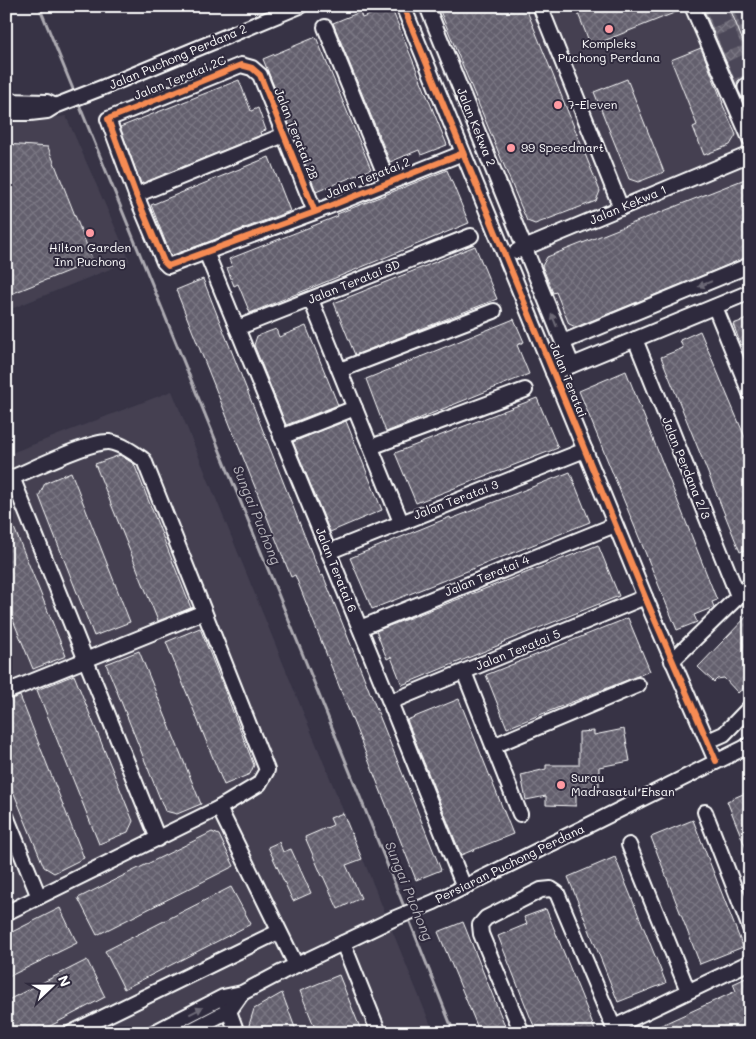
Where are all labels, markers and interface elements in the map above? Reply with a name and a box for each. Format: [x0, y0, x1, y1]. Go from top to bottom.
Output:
street label: Jalan Puchong Perdana 2 [106, 20, 249, 92]
marker: Kompleks Puchong Perdana [603, 23, 615, 35]
place label: Kompleks Puchong Perdana [558, 35, 660, 65]
street label: Jalan Teratai 2C [131, 51, 229, 103]
street label: Jalan Kekwa 2 [454, 85, 500, 168]
street label: Jalan Teratai 2B [271, 86, 323, 182]
place label: 7-Eleven [568, 96, 617, 112]
marker: 7-Eleven [552, 99, 564, 111]
place label: 99 Speedmart [521, 139, 604, 155]
marker: 99 Speedmart [505, 142, 517, 154]
street label: Jalan Teratai 2 [323, 153, 412, 201]
street label: Jalan Kekwa 1 [587, 181, 669, 227]
marker: Hilton Garden Inn Puchong [84, 227, 96, 239]
place label: Hilton Garden Inn Puchong [49, 239, 131, 269]
street label: Jalan Teratai 3D [305, 255, 402, 307]
one-way arrow [697, 280, 712, 288]
one-way arrow [550, 312, 558, 327]
street label: Jalan Teratai [547, 340, 591, 419]
street label: Jalan Perdana 2/3 [659, 414, 715, 521]
water label: Sungai Puchong [229, 462, 286, 567]
street label: Jalan Teratai 3 [411, 475, 500, 523]
street label: Jalan Teratai 6 [313, 525, 361, 614]
street label: Jalan Teratai 4 [442, 551, 531, 599]
street label: Jalan Teratai 5 [473, 625, 562, 673]
place label: Surau Madrasatul Ehsan [571, 769, 675, 799]
marker: Surau Madrasatul Ehsan [555, 779, 567, 791]
street label: Persiaran Puchong Perdana [432, 820, 587, 906]
water label: Sungai Puchong [381, 838, 438, 943]
north arrow [28, 962, 78, 1012]
text: N [54, 972, 75, 989]
one-way arrow [189, 1007, 203, 1015]

